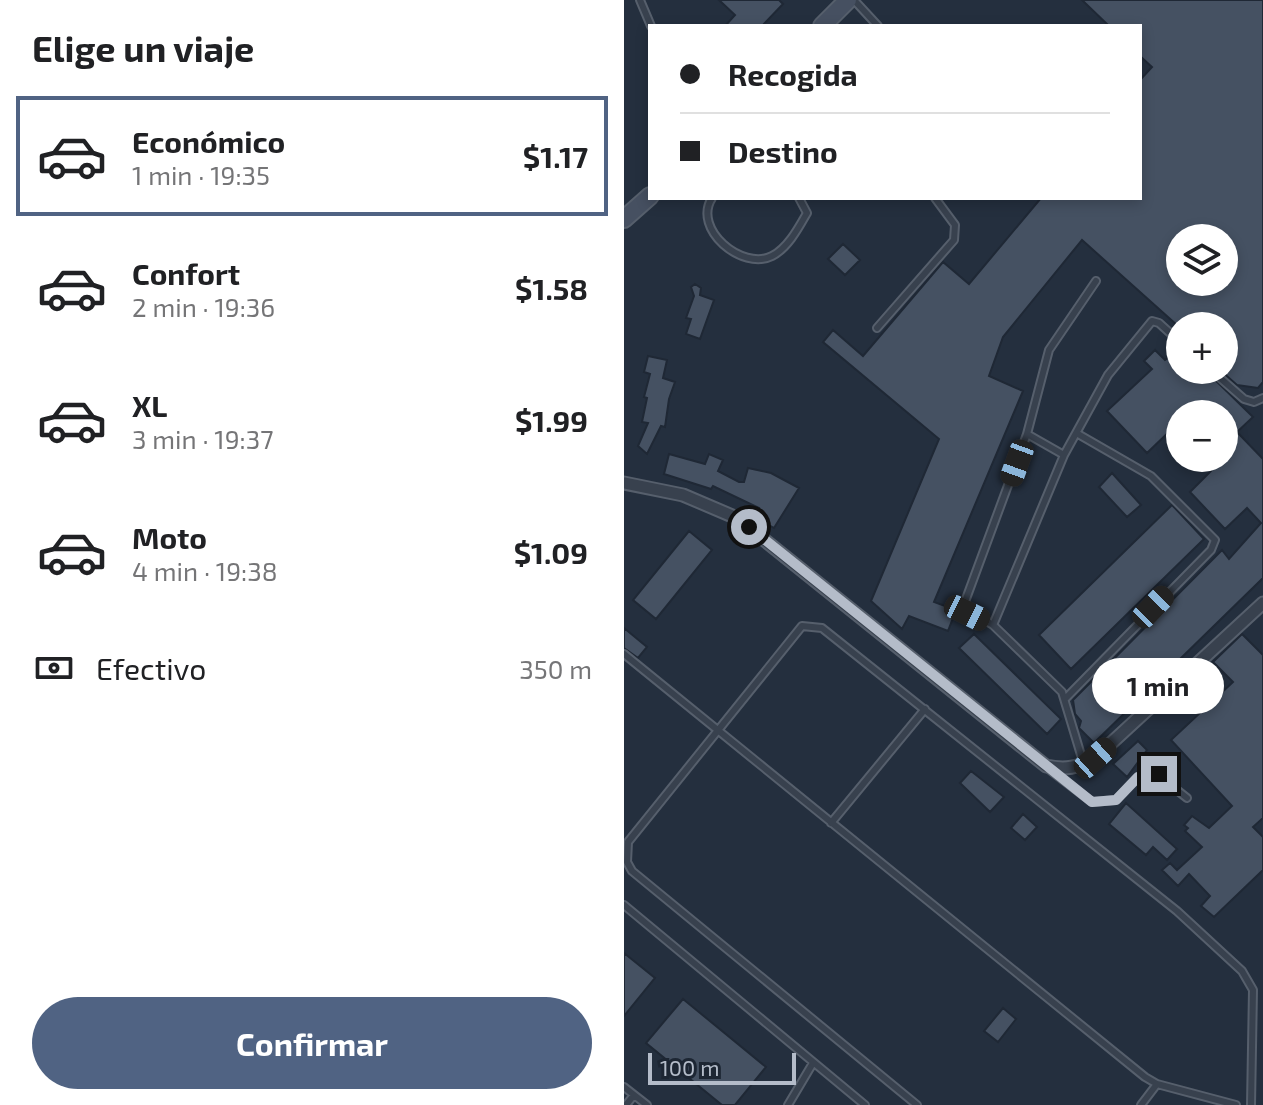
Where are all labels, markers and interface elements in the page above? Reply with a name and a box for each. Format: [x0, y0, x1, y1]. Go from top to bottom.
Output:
text: Elige un viaje [32, 26, 254, 69]
text: Recogida [728, 56, 858, 92]
icon: car [36, 120, 108, 192]
text: Económico [132, 123, 285, 159]
text: Destino [728, 133, 838, 169]
text: $1.17 [523, 138, 588, 174]
text: 1 min · 19:35 [132, 159, 270, 190]
map controls [1166, 224, 1238, 472]
button: layers [1166, 224, 1238, 296]
icon: car [36, 252, 108, 324]
text: Confort [132, 255, 240, 291]
text: $1.58 [515, 270, 588, 306]
text: 2 min · 19:36 [132, 291, 275, 322]
button: + [1166, 312, 1238, 384]
icon: car [36, 384, 108, 456]
text: XL [132, 387, 167, 423]
button: − [1166, 400, 1238, 472]
text: $1.99 [515, 402, 588, 438]
text: 3 min · 19:37 [132, 423, 273, 454]
car [998, 436, 1036, 490]
route start [731, 509, 767, 545]
icon: car [36, 516, 108, 588]
text: Moto [132, 519, 207, 555]
text: $1.09 [514, 534, 588, 570]
text: 4 min · 19:38 [132, 555, 277, 586]
car [1128, 581, 1178, 633]
car [940, 592, 994, 634]
icon: cash [32, 646, 76, 690]
text: Efectivo [96, 650, 206, 686]
text: 350 m [519, 653, 592, 684]
callout: 1 min [1093, 658, 1225, 714]
text: 1 min [1127, 670, 1189, 701]
car [1069, 733, 1121, 783]
route end [1141, 756, 1177, 792]
button: Confirmar [32, 997, 592, 1089]
scale bar [648, 1049, 796, 1085]
text: 100 m [660, 1054, 719, 1080]

